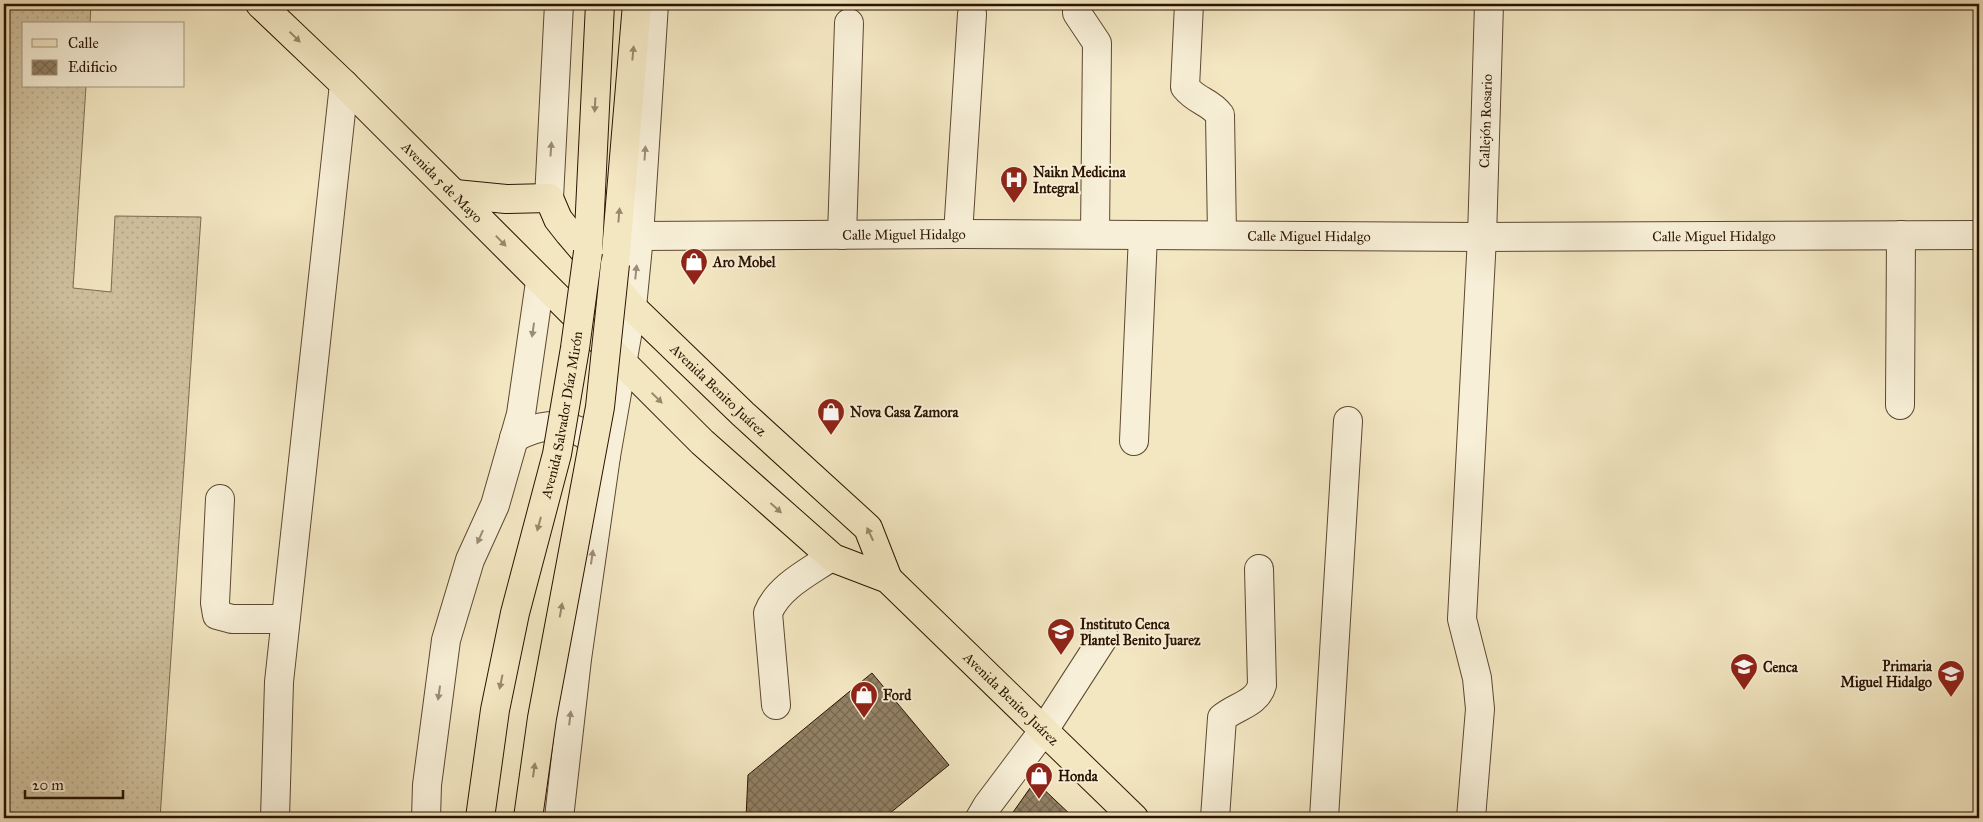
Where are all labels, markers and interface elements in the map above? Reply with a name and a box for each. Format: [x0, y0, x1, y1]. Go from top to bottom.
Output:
legend [22, 22, 185, 88]
one-way arrow [289, 31, 301, 43]
text: Calle [68, 34, 99, 52]
one-way arrow [629, 45, 637, 61]
text: Edificio [68, 58, 117, 76]
street label: Callejón Rosario [1476, 74, 1495, 168]
one-way arrow [591, 97, 599, 113]
street label: Avenida 5 de Mayo [397, 137, 486, 226]
one-way arrow [548, 141, 556, 157]
one-way arrow [641, 145, 649, 161]
place label: Naikn Medicina Integral [1033, 164, 1127, 198]
hospital icon: Naikn Medicina Integral [999, 165, 1029, 204]
one-way arrow [615, 207, 623, 223]
street label: Calle Miguel Hidalgo [842, 225, 966, 243]
street label: Calle Miguel Hidalgo [1247, 227, 1371, 245]
street label: Calle Miguel Hidalgo [1652, 227, 1776, 245]
one-way arrow [495, 235, 507, 247]
shop icon: Aro Mobel [679, 247, 709, 286]
place label: Aro Mobel [712, 254, 777, 271]
one-way arrow [632, 264, 640, 280]
one-way arrow [529, 322, 537, 338]
street label: Avenida Salvador Díaz Mirón [537, 330, 586, 501]
street label: Avenida Benito Juárez [666, 340, 771, 440]
one-way arrow [651, 392, 663, 404]
shop icon: Nova Casa Zamora [816, 397, 846, 436]
place label: Nova Casa Zamora [850, 404, 960, 421]
one-way arrow [770, 502, 782, 514]
one-way arrow [534, 516, 542, 531]
one-way arrow [865, 527, 873, 541]
one-way arrow [476, 530, 484, 544]
one-way arrow [588, 548, 596, 564]
one-way arrow [557, 601, 565, 617]
place label: Instituto Cenca Plantel Benito Juarez [1080, 616, 1201, 650]
school or university icon: Instituto Cenca Plantel Benito Juarez [1046, 617, 1076, 656]
street label: Avenida Benito Juárez [959, 648, 1063, 749]
school or university icon: Cenca [1729, 652, 1759, 691]
place label: Primaria Miguel Hidalgo [1841, 658, 1933, 692]
place label: Cenca [1763, 659, 1799, 676]
school or university icon: Primaria Miguel Hidalgo [1936, 659, 1966, 698]
one-way arrow [497, 674, 505, 689]
shop icon: Ford [849, 680, 879, 719]
one-way arrow [435, 686, 443, 702]
place label: Ford [883, 687, 912, 704]
one-way arrow [566, 709, 574, 725]
shop icon: Honda [1024, 761, 1054, 800]
one-way arrow [531, 762, 539, 778]
scale bar [25, 767, 122, 799]
place label: Honda [1058, 768, 1099, 785]
text: 20 m [32, 776, 64, 794]

